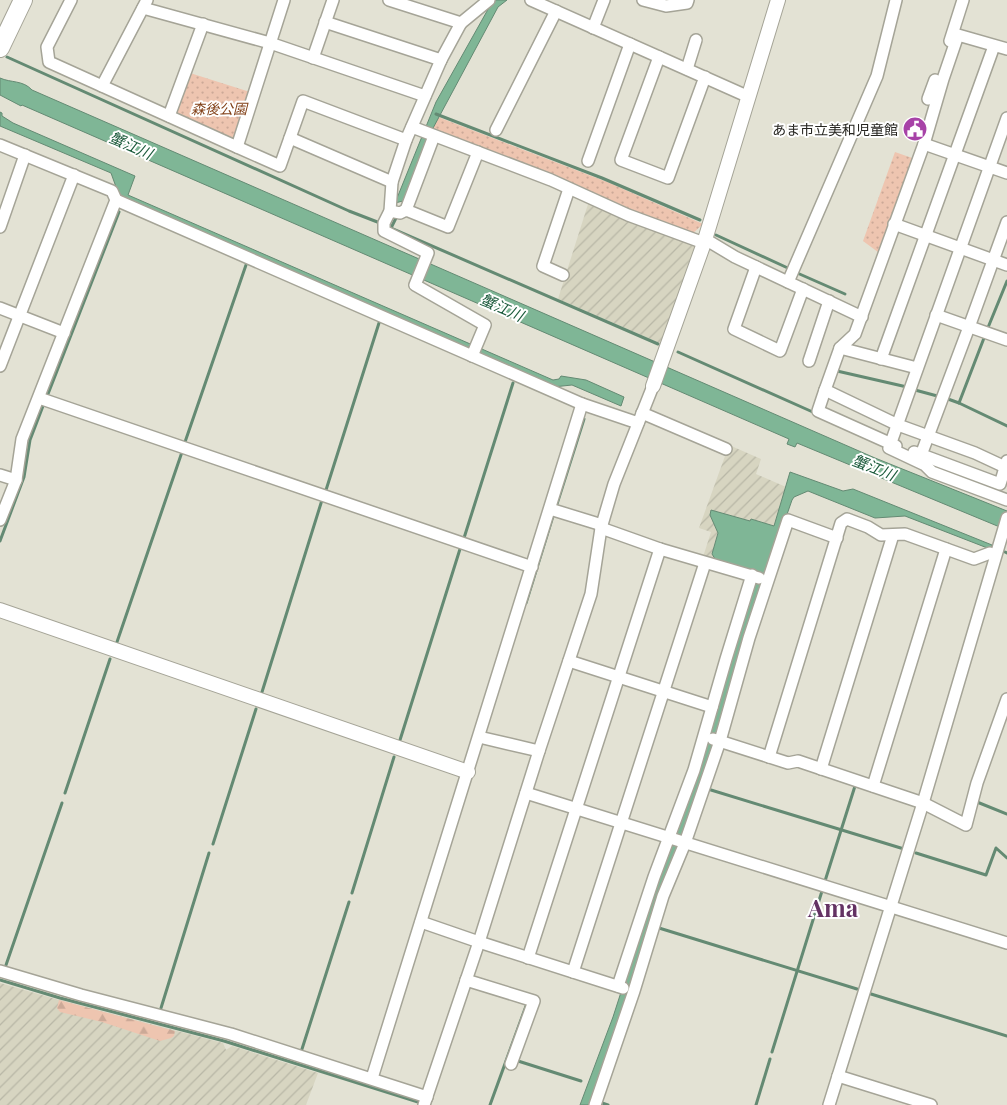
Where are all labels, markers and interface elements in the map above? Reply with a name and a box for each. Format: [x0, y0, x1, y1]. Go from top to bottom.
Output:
park label: 森後公園 [191, 99, 249, 118]
public building icon: あま市立美和児童館 [902, 116, 928, 142]
place label: あま市立美和児童館 [772, 120, 898, 139]
water label: 蟹江川 [106, 127, 157, 164]
water label: 蟹江川 [477, 289, 528, 326]
water label: 蟹江川 [849, 449, 900, 485]
district label: Ama [807, 891, 859, 923]

